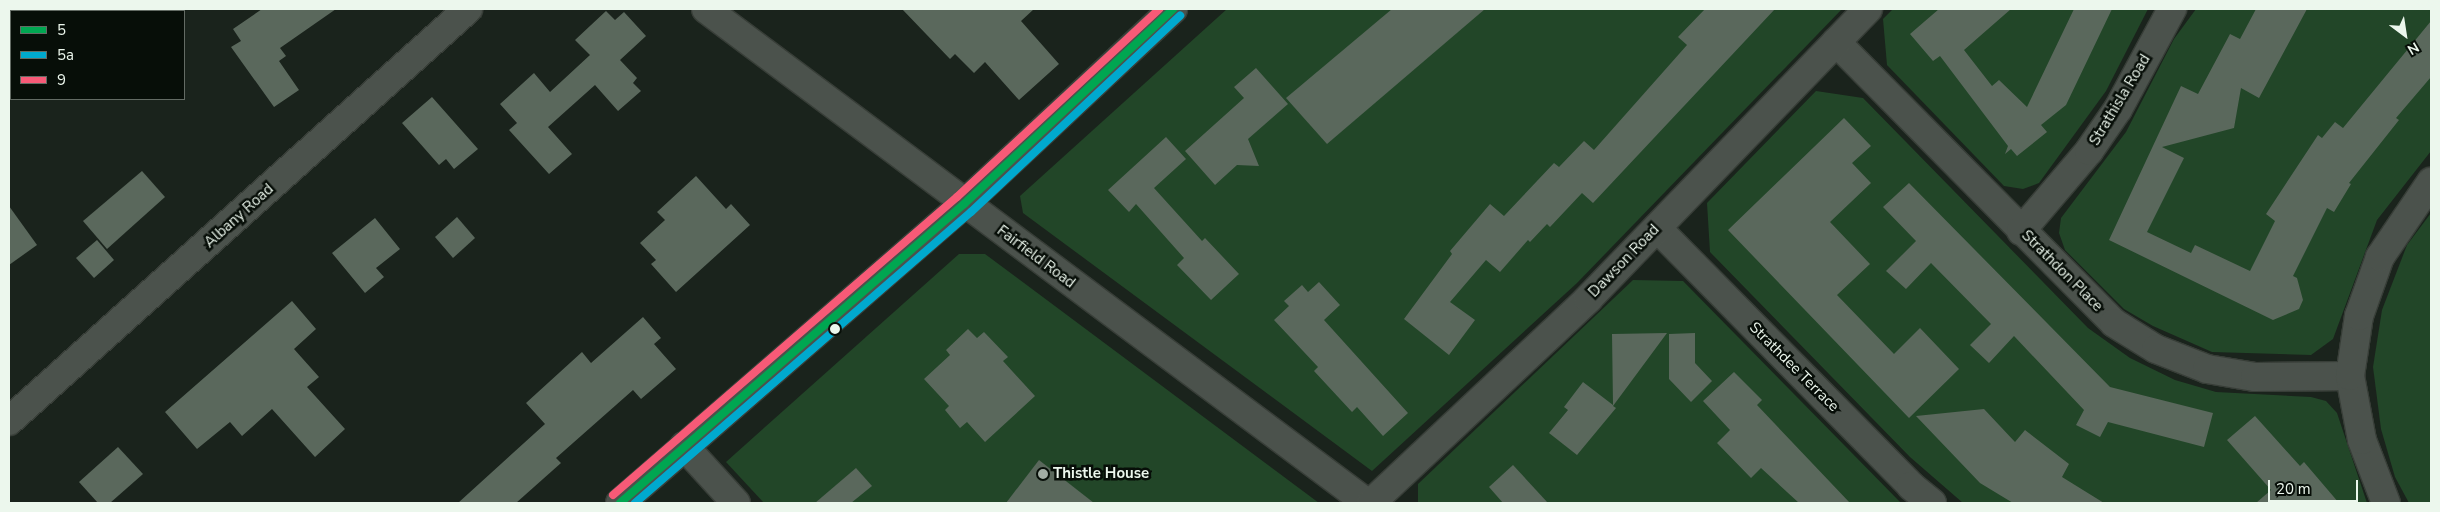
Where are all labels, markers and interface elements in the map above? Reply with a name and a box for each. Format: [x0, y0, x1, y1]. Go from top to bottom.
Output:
legend [10, 10, 185, 100]
north arrow [2380, 10, 2430, 60]
text: 5 [57, 20, 66, 40]
text: N [2404, 37, 2422, 59]
text: 5a [57, 45, 74, 65]
street label: Strathisla Road [2086, 51, 2154, 149]
text: 9 [57, 70, 66, 90]
street label: Albany Road [201, 180, 277, 252]
street label: Dawson Road [1585, 221, 1663, 301]
street label: Fairfield Road [993, 222, 1079, 292]
street label: Strathdon Place [2018, 227, 2106, 315]
street label: Strathdee Terrace [1745, 318, 1843, 416]
unlabelled marker [830, 324, 840, 334]
place label: Thistle House [1053, 465, 1149, 483]
marker: Thistle House [1037, 468, 1049, 480]
scale bar [2270, 470, 2360, 502]
text: 20 m [2276, 479, 2311, 499]

